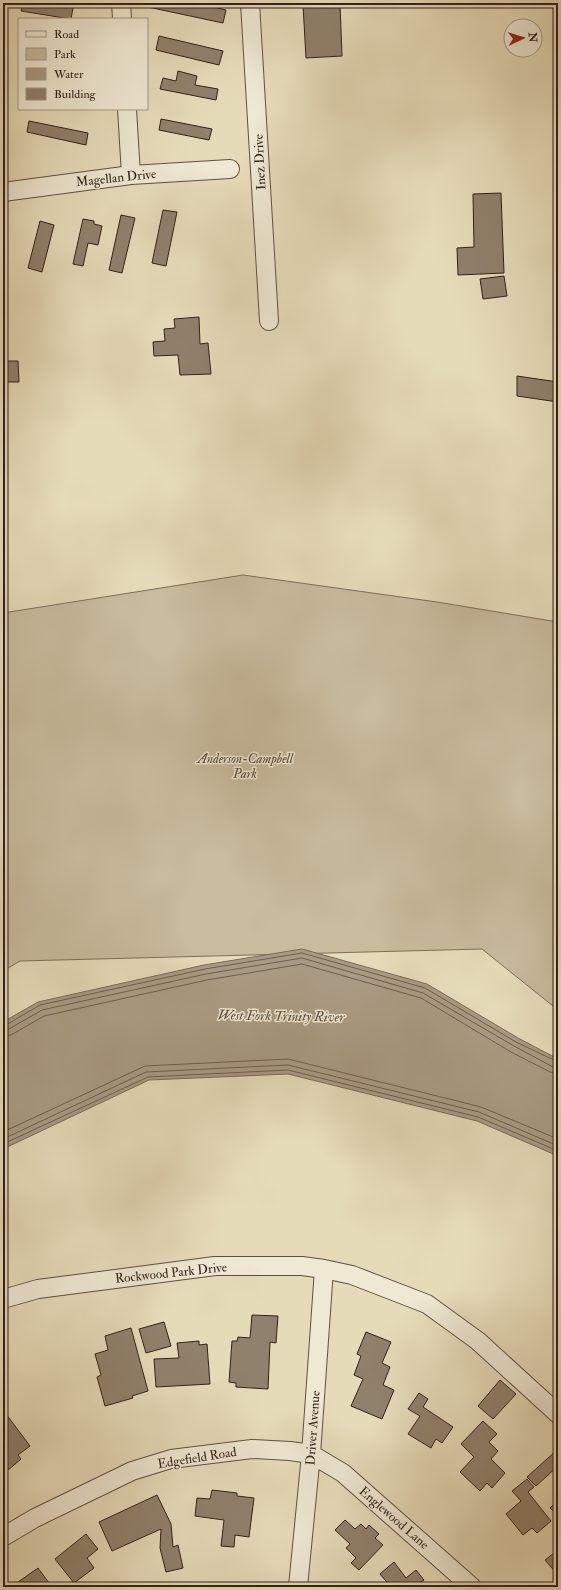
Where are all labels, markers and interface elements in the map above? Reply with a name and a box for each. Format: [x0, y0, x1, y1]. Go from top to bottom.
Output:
legend [18, 18, 148, 110]
north arrow [503, 18, 543, 58]
text: Road [54, 27, 79, 42]
text: N [526, 31, 539, 44]
text: Park [54, 47, 76, 62]
text: Water [53, 67, 84, 82]
text: Building [54, 87, 97, 102]
street label: Inez Drive [251, 133, 269, 190]
street label: Magellan Drive [75, 166, 158, 190]
park label: Anderson-Campbell Park [195, 751, 294, 782]
water label: West Fork Trinity River [217, 1006, 345, 1026]
street label: Rockwood Park Drive [114, 1259, 228, 1287]
street label: Driver Avenue [302, 1389, 324, 1466]
street label: Edgefield Road [156, 1444, 238, 1472]
street label: Englewood Lane [356, 1483, 433, 1553]

